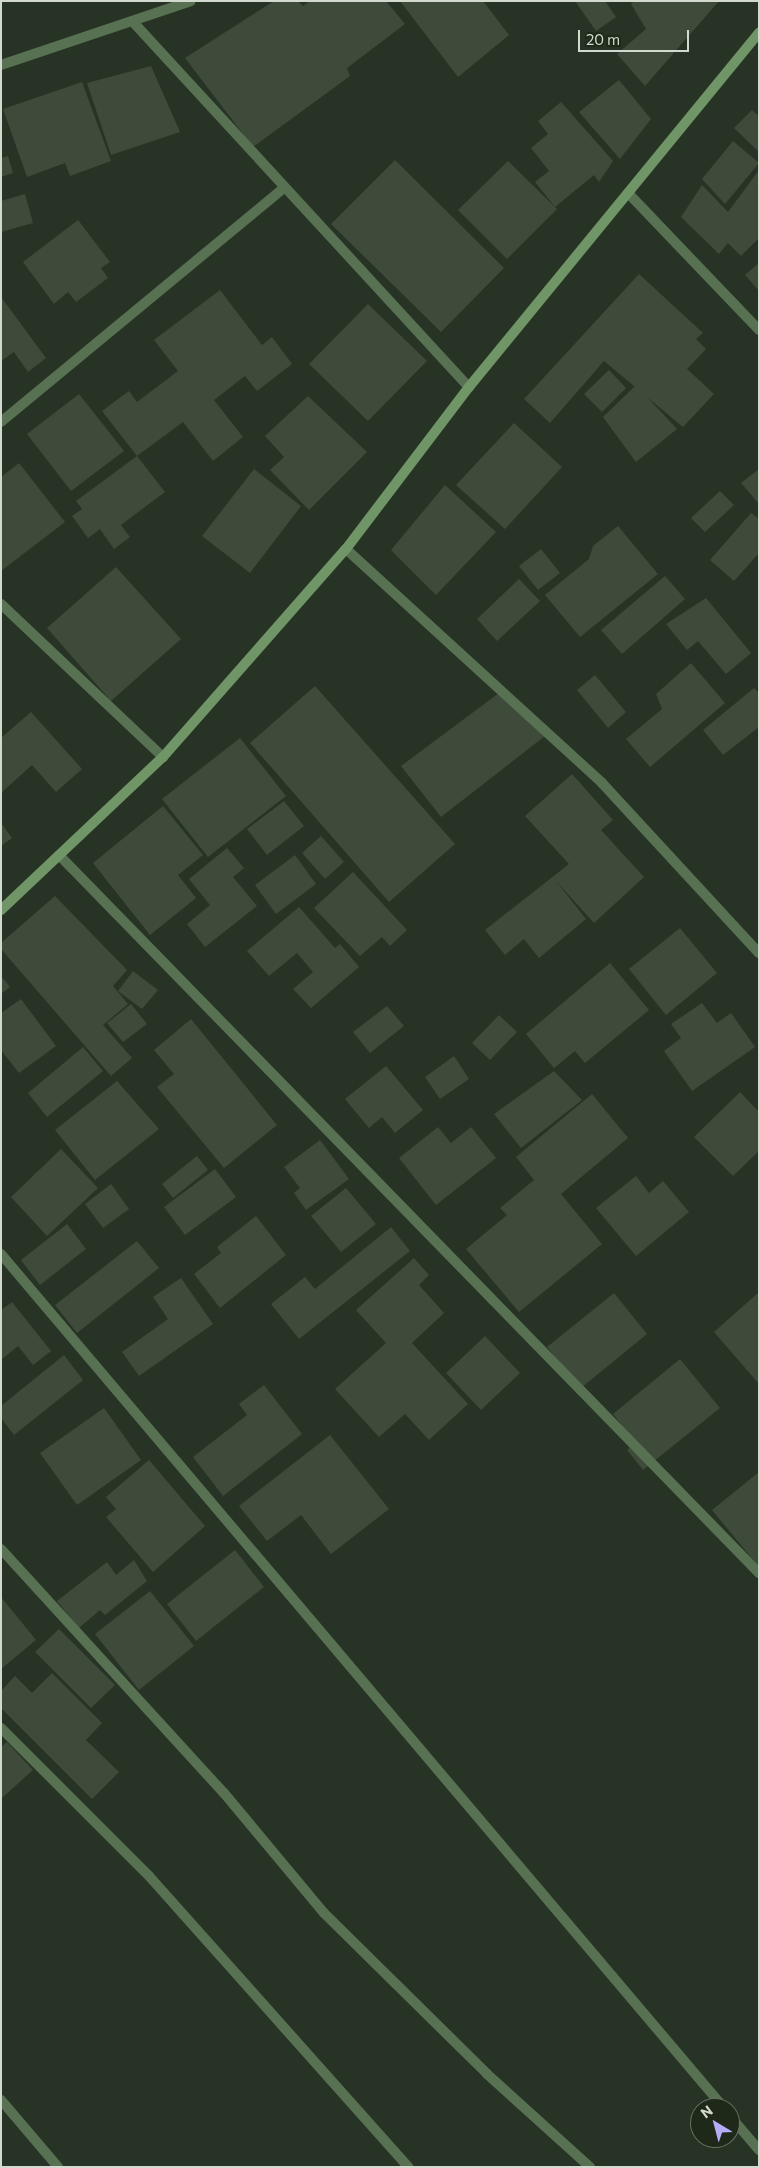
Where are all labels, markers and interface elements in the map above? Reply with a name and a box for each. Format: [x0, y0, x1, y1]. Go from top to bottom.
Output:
scale bar [580, 20, 691, 52]
text: 20 m [586, 30, 620, 48]
north arrow [690, 2098, 740, 2148]
text: N [697, 2101, 716, 2121]

